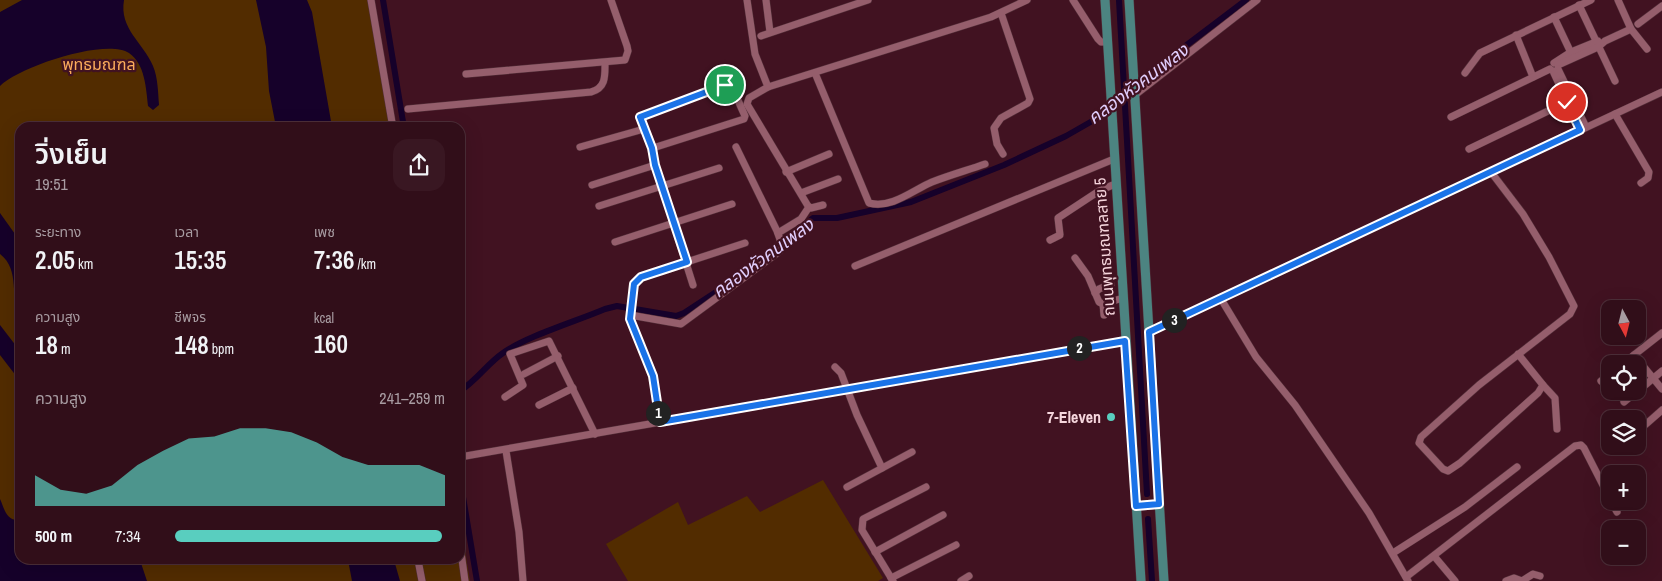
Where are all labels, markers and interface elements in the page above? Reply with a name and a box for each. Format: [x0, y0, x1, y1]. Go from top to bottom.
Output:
water label: คลองหัวคนเพลง [1082, 37, 1194, 130]
park label: พุทธมณฑล [62, 53, 136, 75]
pin [704, 64, 746, 106]
icon: arrive [711, 71, 739, 99]
pin [1546, 81, 1588, 123]
icon: check [1553, 88, 1581, 116]
text: วิ่งเย็น [35, 135, 108, 173]
button: share [393, 139, 445, 191]
text: 19:51 [35, 173, 68, 195]
street label: ถนนพุทธมณฑลสาย 5 [1088, 177, 1120, 317]
water label: คลองหัวคนเพลง [707, 211, 820, 303]
text: ระยะทาง [35, 223, 81, 241]
text: เวลา [174, 223, 199, 241]
text: เพซ [314, 223, 335, 241]
text: 2.05 [35, 243, 75, 277]
text: 15:35 [174, 243, 226, 277]
text: 7:36 [314, 243, 354, 277]
text: km [75, 255, 93, 273]
text: /km [354, 255, 376, 273]
north arrow [1601, 300, 1646, 345]
map controls [1601, 300, 1646, 565]
text: ความสูง [35, 308, 80, 326]
text: ชีพจร [174, 308, 206, 326]
pin: 3 [1162, 308, 1186, 332]
text: kcal [314, 309, 334, 327]
text: 3 [1171, 311, 1178, 329]
text: 160 [314, 327, 348, 361]
text: 18 [35, 328, 58, 362]
text: 148 [174, 328, 209, 362]
pin: 2 [1066, 336, 1092, 360]
text: 2 [1076, 339, 1083, 357]
text: m [58, 340, 71, 358]
text: bpm [209, 340, 234, 358]
button: locate [1601, 355, 1646, 400]
text: ความสูง [35, 387, 87, 409]
text: 241–259 m [379, 387, 445, 409]
pin: 1 [646, 400, 670, 426]
text: 1 [655, 404, 662, 422]
place label: 7-Eleven [1047, 406, 1101, 428]
button: layers [1601, 410, 1646, 455]
marker: 7-Eleven [1105, 411, 1117, 423]
button: + [1601, 465, 1646, 510]
button: − [1601, 520, 1646, 565]
text: 500 m [35, 525, 72, 547]
text: 7:34 [115, 525, 141, 547]

